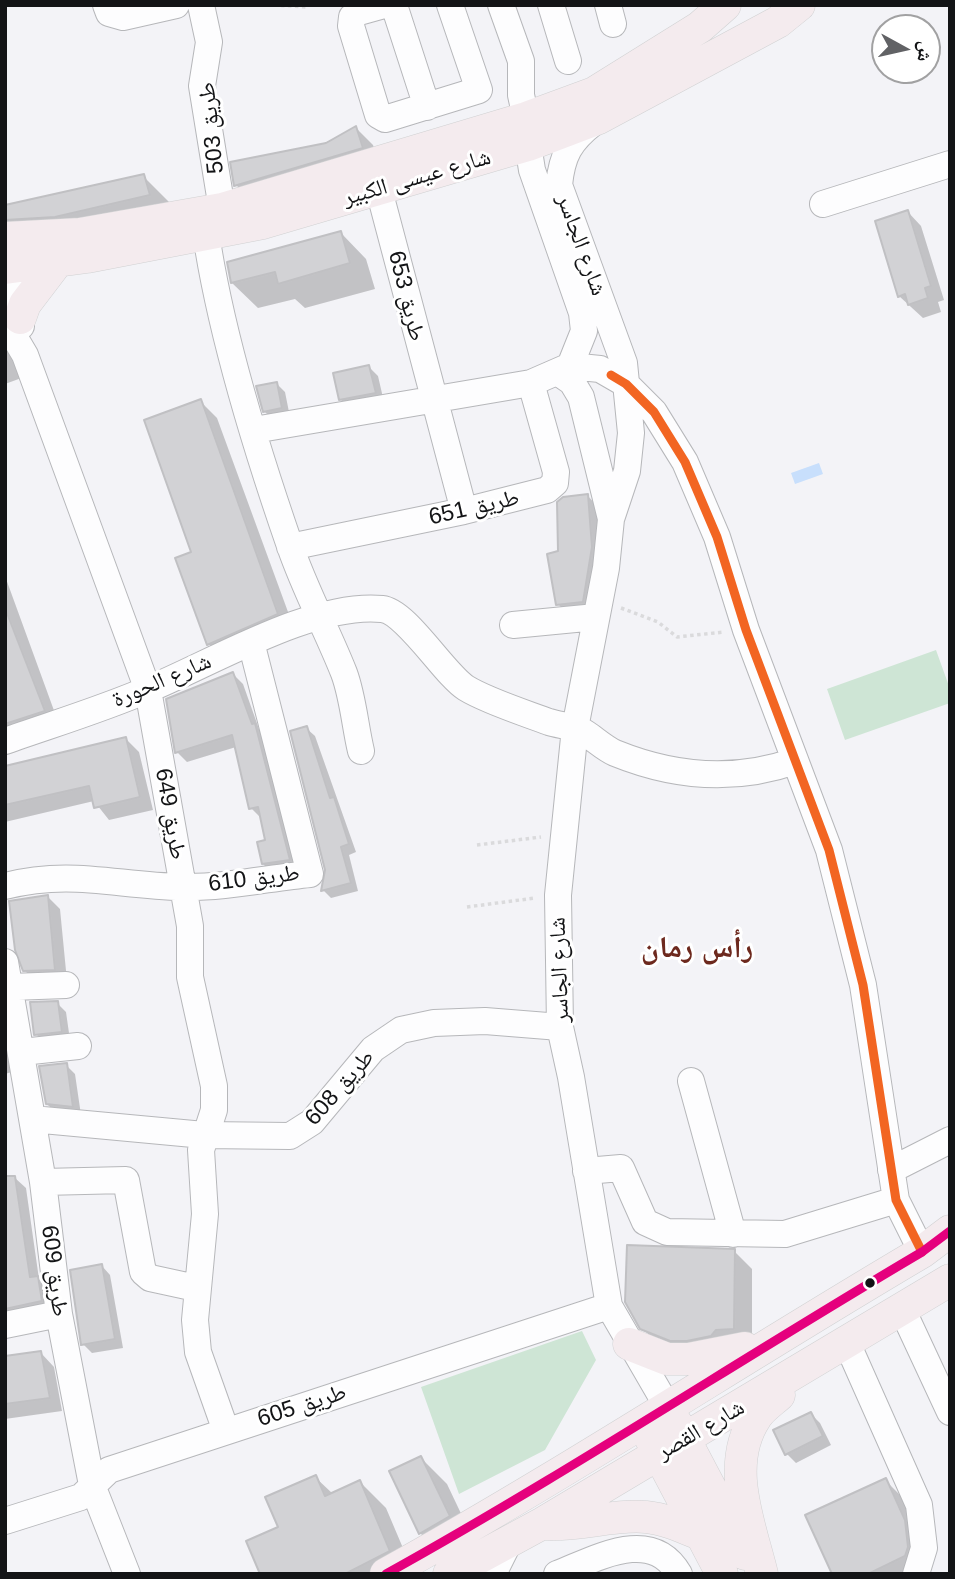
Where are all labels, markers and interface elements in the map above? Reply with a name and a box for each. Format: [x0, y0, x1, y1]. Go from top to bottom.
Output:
north arrow [871, 14, 941, 84]
text: ش [914, 40, 937, 63]
street label: طريق 503 [193, 81, 231, 175]
street label: شارع عيسى الكبير [340, 144, 494, 212]
street label: شارع الجاسر [550, 190, 612, 300]
street label: طريق 653 [381, 248, 431, 344]
street label: طريق 651 [426, 484, 522, 532]
street label: شارع الحورة [108, 648, 216, 714]
street label: طريق 649 [148, 766, 192, 862]
street label: طريق 610 [207, 860, 301, 898]
street label: شارع الجاسر [544, 917, 576, 1023]
district label: رأس رمان [641, 931, 753, 967]
street label: طريق 608 [299, 1044, 381, 1132]
street label: طريق 609 [35, 1224, 73, 1318]
unlabelled marker [863, 1276, 877, 1290]
street label: طريق 605 [254, 1379, 350, 1433]
street label: شارع القصر [652, 1394, 750, 1466]

